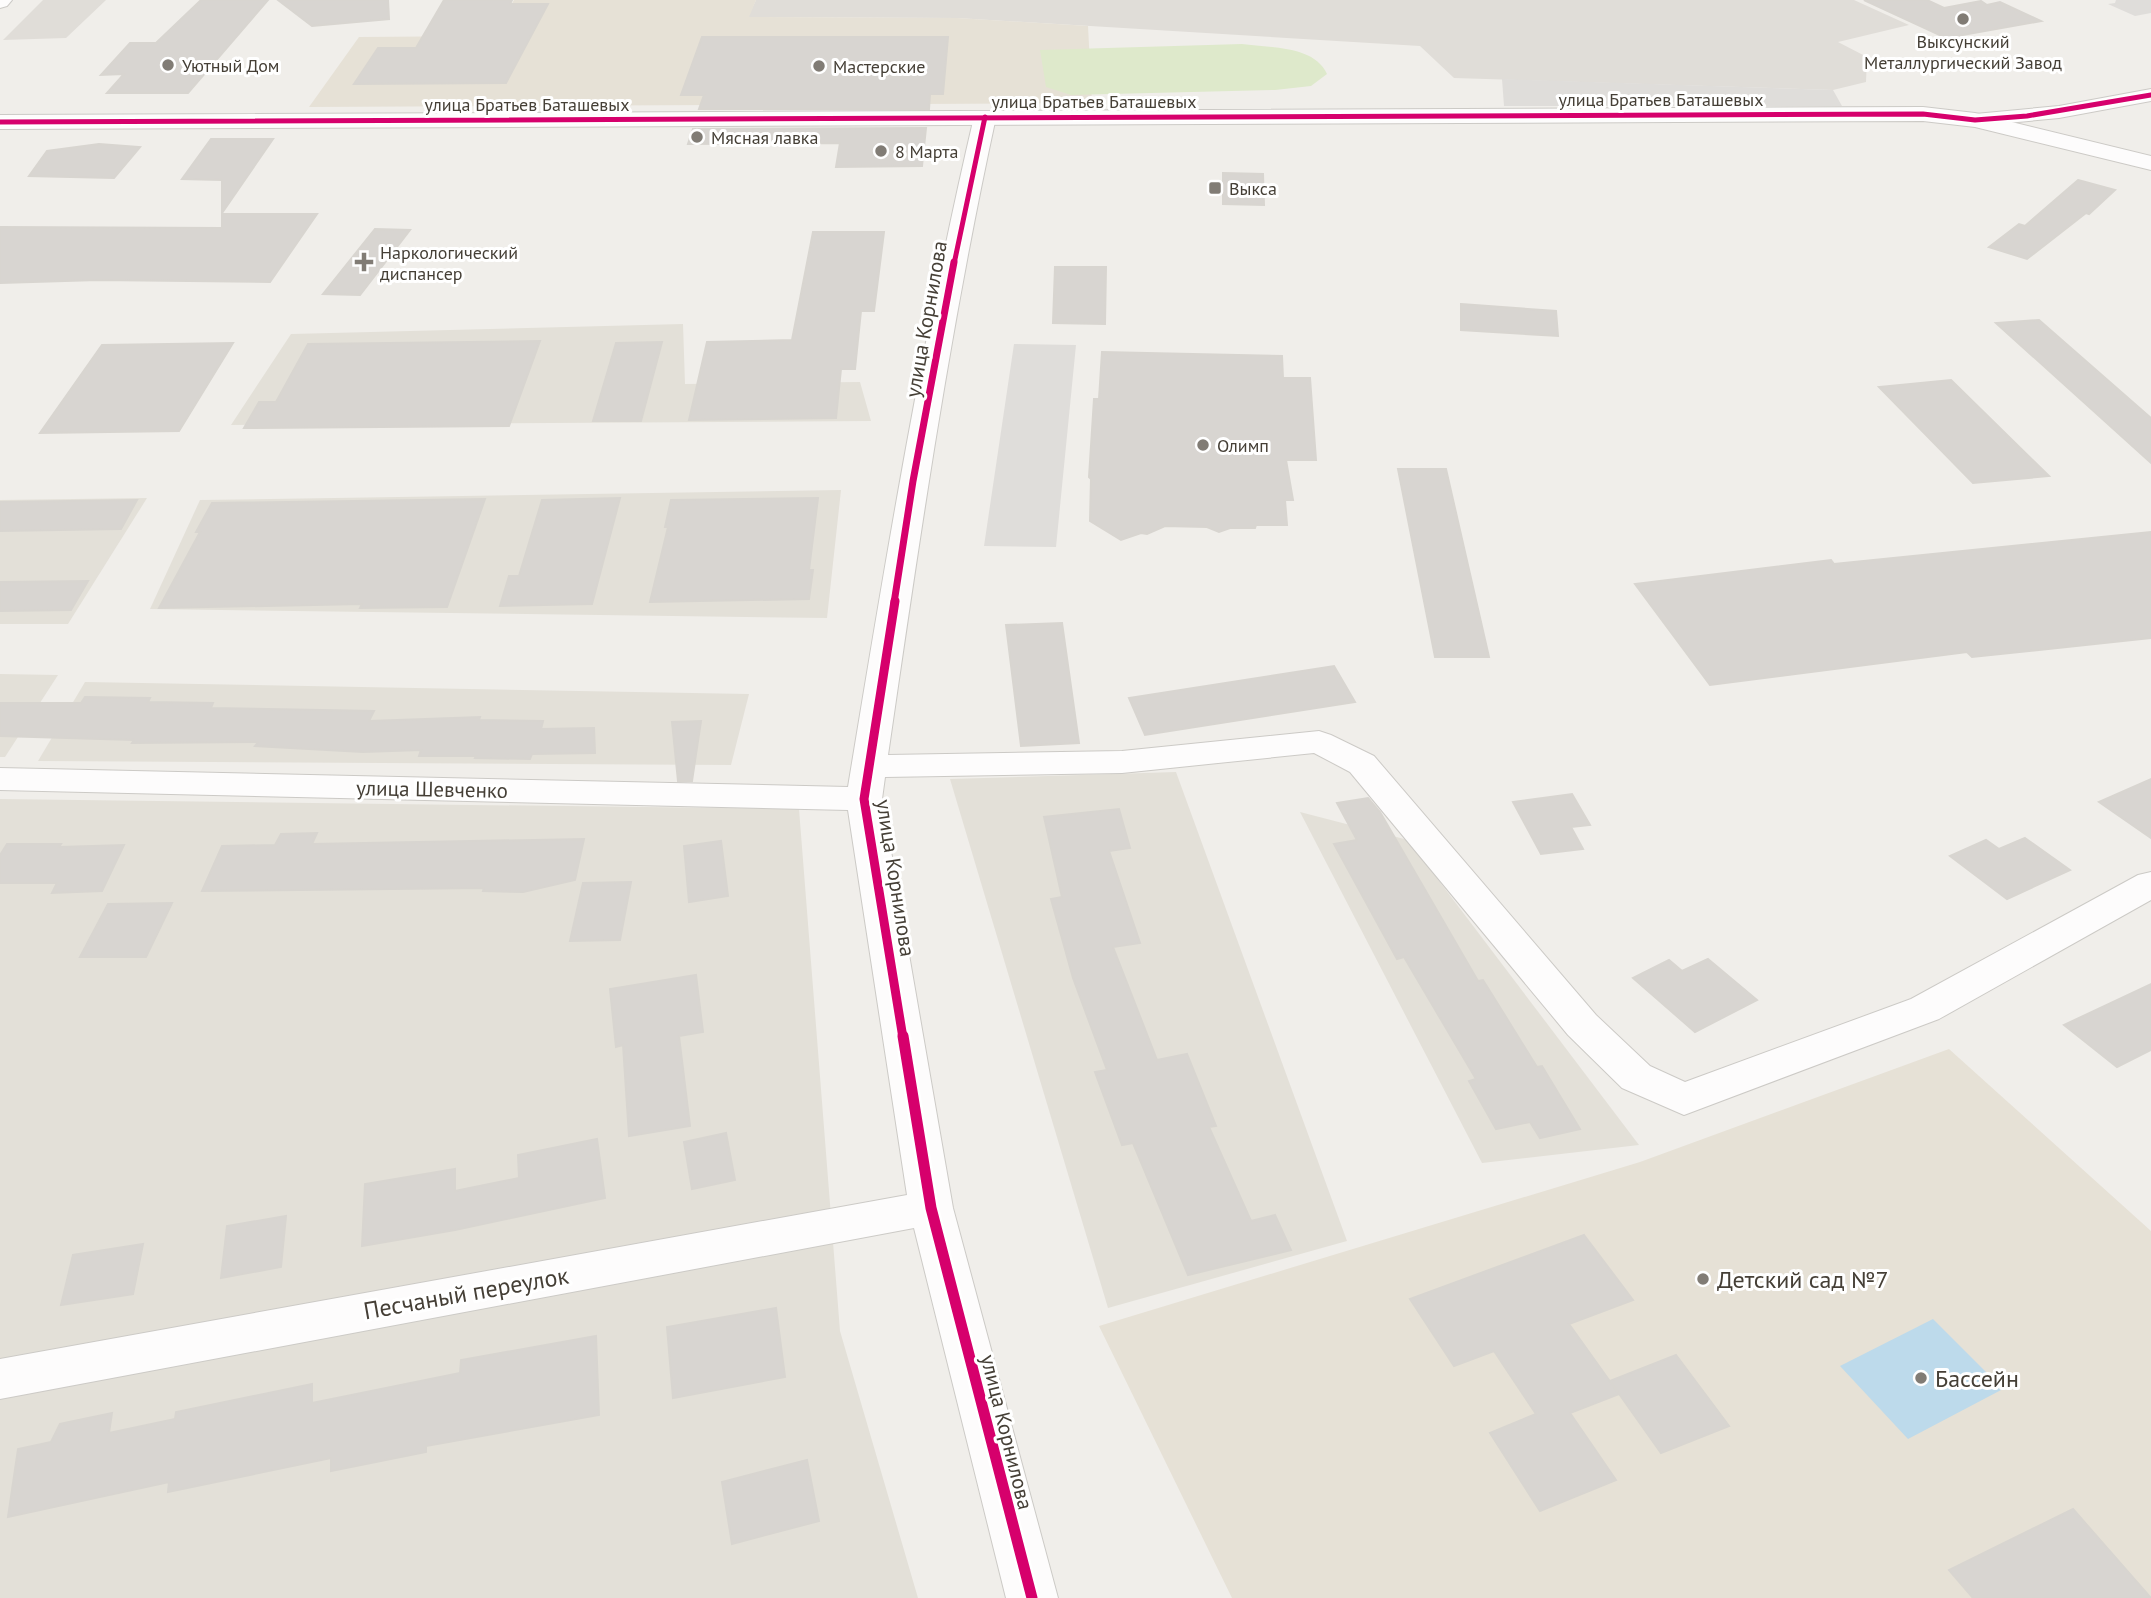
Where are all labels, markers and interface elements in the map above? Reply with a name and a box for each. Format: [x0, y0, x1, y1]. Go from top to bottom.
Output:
marker: Выксунский Металлургический Завод [1955, 11, 1971, 27]
place label: Выксунский Металлургический Завод [1864, 30, 2062, 74]
place label: Уютный Дом [182, 54, 279, 77]
place label: Мастерские [833, 55, 925, 78]
marker: Уютный Дом [160, 57, 176, 73]
marker: Мастерские [811, 58, 827, 74]
street label: улица Братьев Баташевых [1559, 88, 1763, 111]
street label: улица Братьев Баташевых [992, 90, 1196, 113]
street label: улица Братьев Баташевых [425, 93, 629, 116]
place label: Мясная лавка [711, 126, 818, 149]
marker: Мясная лавка [689, 129, 705, 145]
place label: 8 Марта [895, 140, 958, 163]
marker: 8 Марта [873, 143, 889, 159]
place label: Выкса [1229, 177, 1277, 200]
marker: Выкса [1207, 180, 1223, 196]
street label: улица Корнилова [899, 239, 953, 399]
place label: Наркологический диспансер [380, 241, 518, 285]
marker: Наркологический диспансер [354, 252, 374, 272]
place label: Олимп [1217, 434, 1269, 457]
marker: Олимп [1195, 437, 1211, 453]
street label: улица Шевченко [356, 774, 508, 804]
street label: улица Корнилова [870, 798, 922, 958]
street label: Песчаный переулок [361, 1260, 571, 1326]
place label: Детский сад №7 [1717, 1264, 1889, 1295]
marker: Детский сад №7 [1695, 1271, 1711, 1287]
street label: улица Корнилова [975, 1352, 1039, 1512]
place label: Бассейн [1935, 1363, 2019, 1394]
marker: Бассейн [1913, 1370, 1929, 1386]

